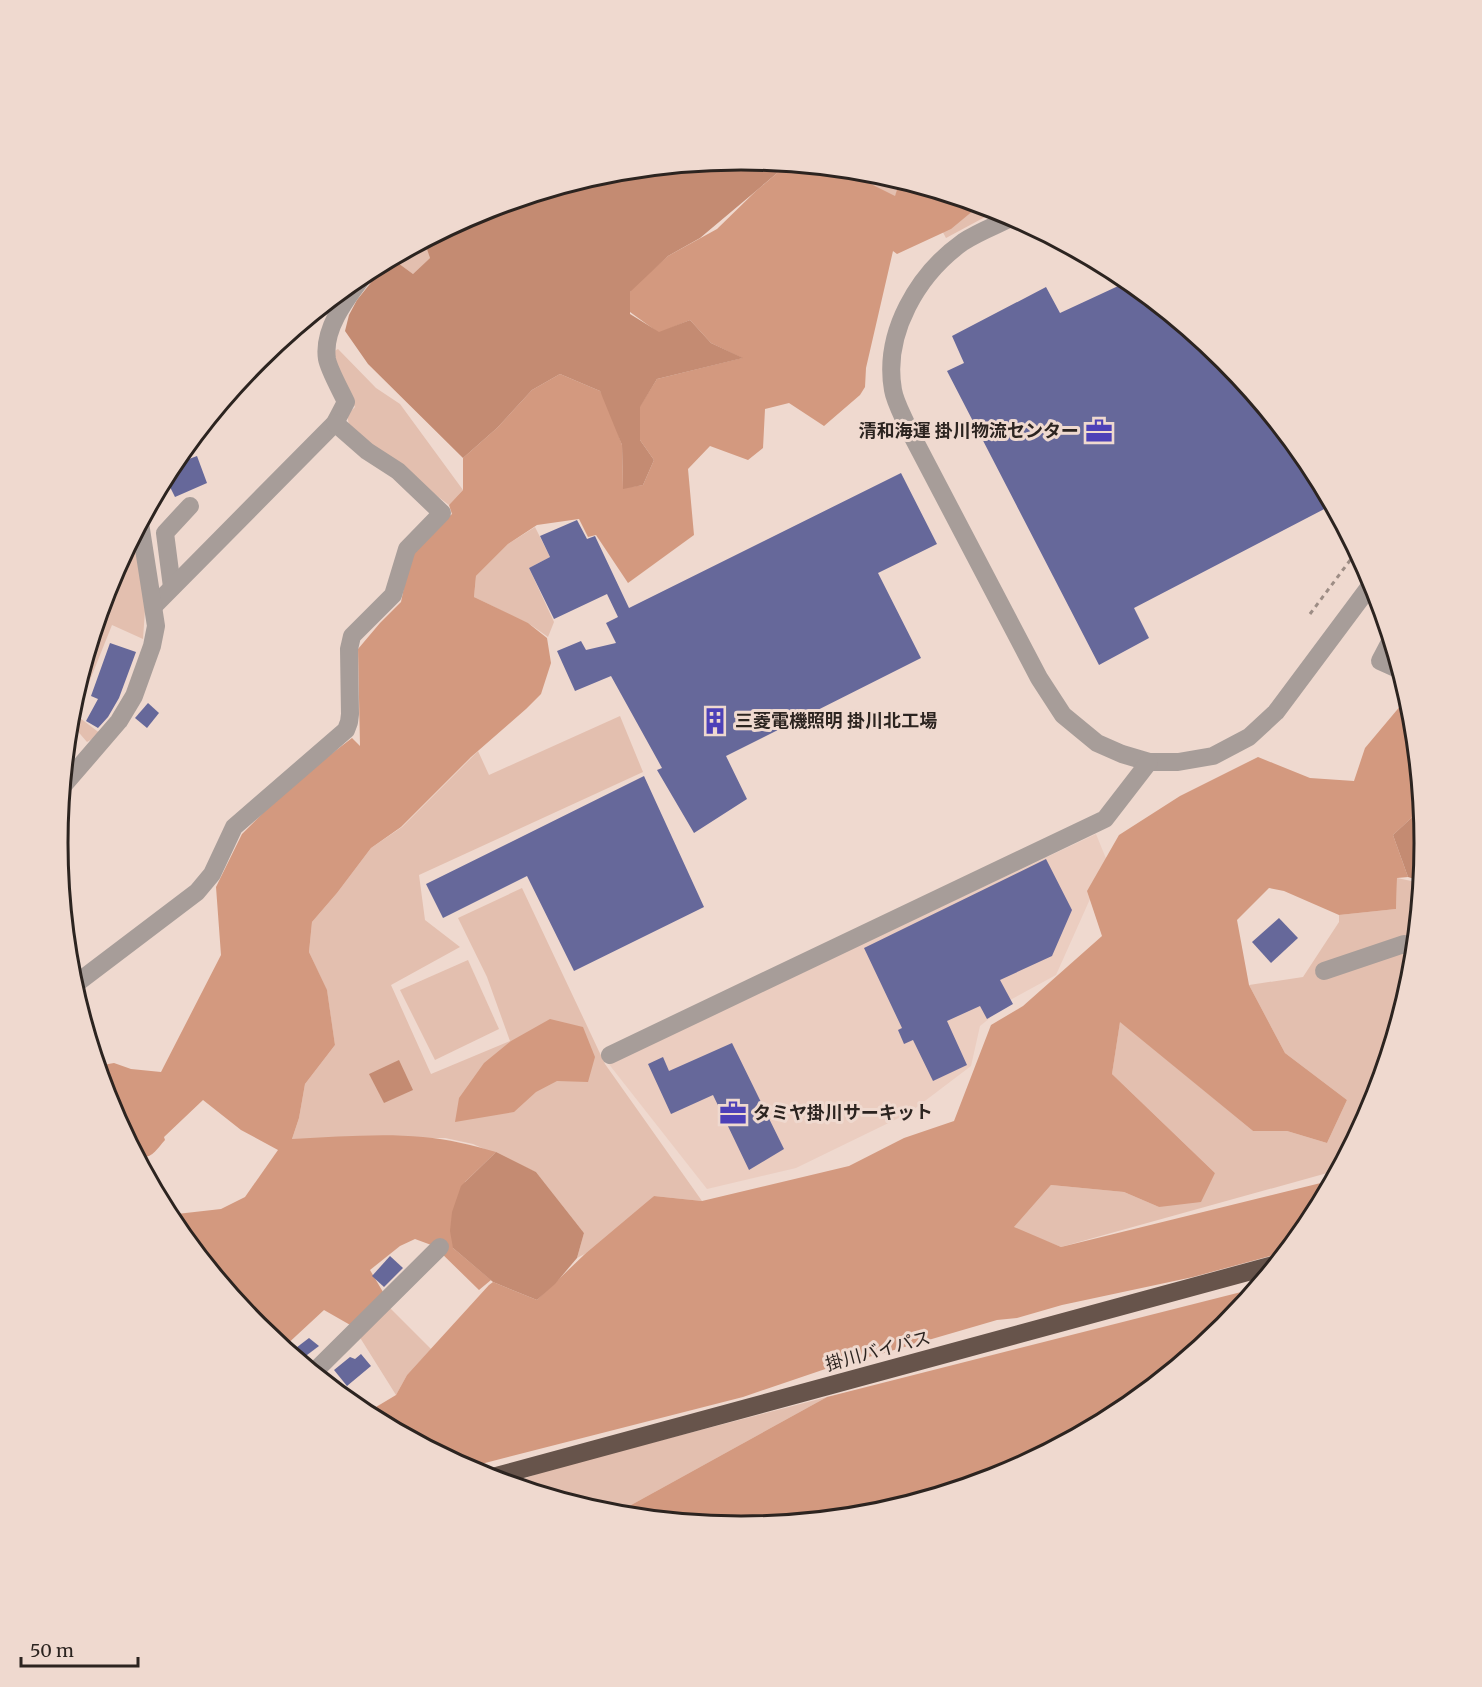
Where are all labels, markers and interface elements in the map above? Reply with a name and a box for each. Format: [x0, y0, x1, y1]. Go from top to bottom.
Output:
office icon: 清和海運 掛川物流センター [1084, 416, 1114, 446]
place label: 清和海運 掛川物流センター [859, 419, 1079, 442]
building icon: 三菱電機照明 掛川北工場 [700, 706, 730, 736]
place label: 三菱電機照明 掛川北工場 [735, 709, 937, 732]
office icon: タミヤ掛川サーキット [718, 1098, 748, 1128]
place label: タミヤ掛川サーキット [753, 1101, 933, 1124]
street label: 掛川バイパス [823, 1325, 933, 1376]
scale bar [21, 1630, 138, 1668]
text: 50 m [30, 1639, 74, 1662]

